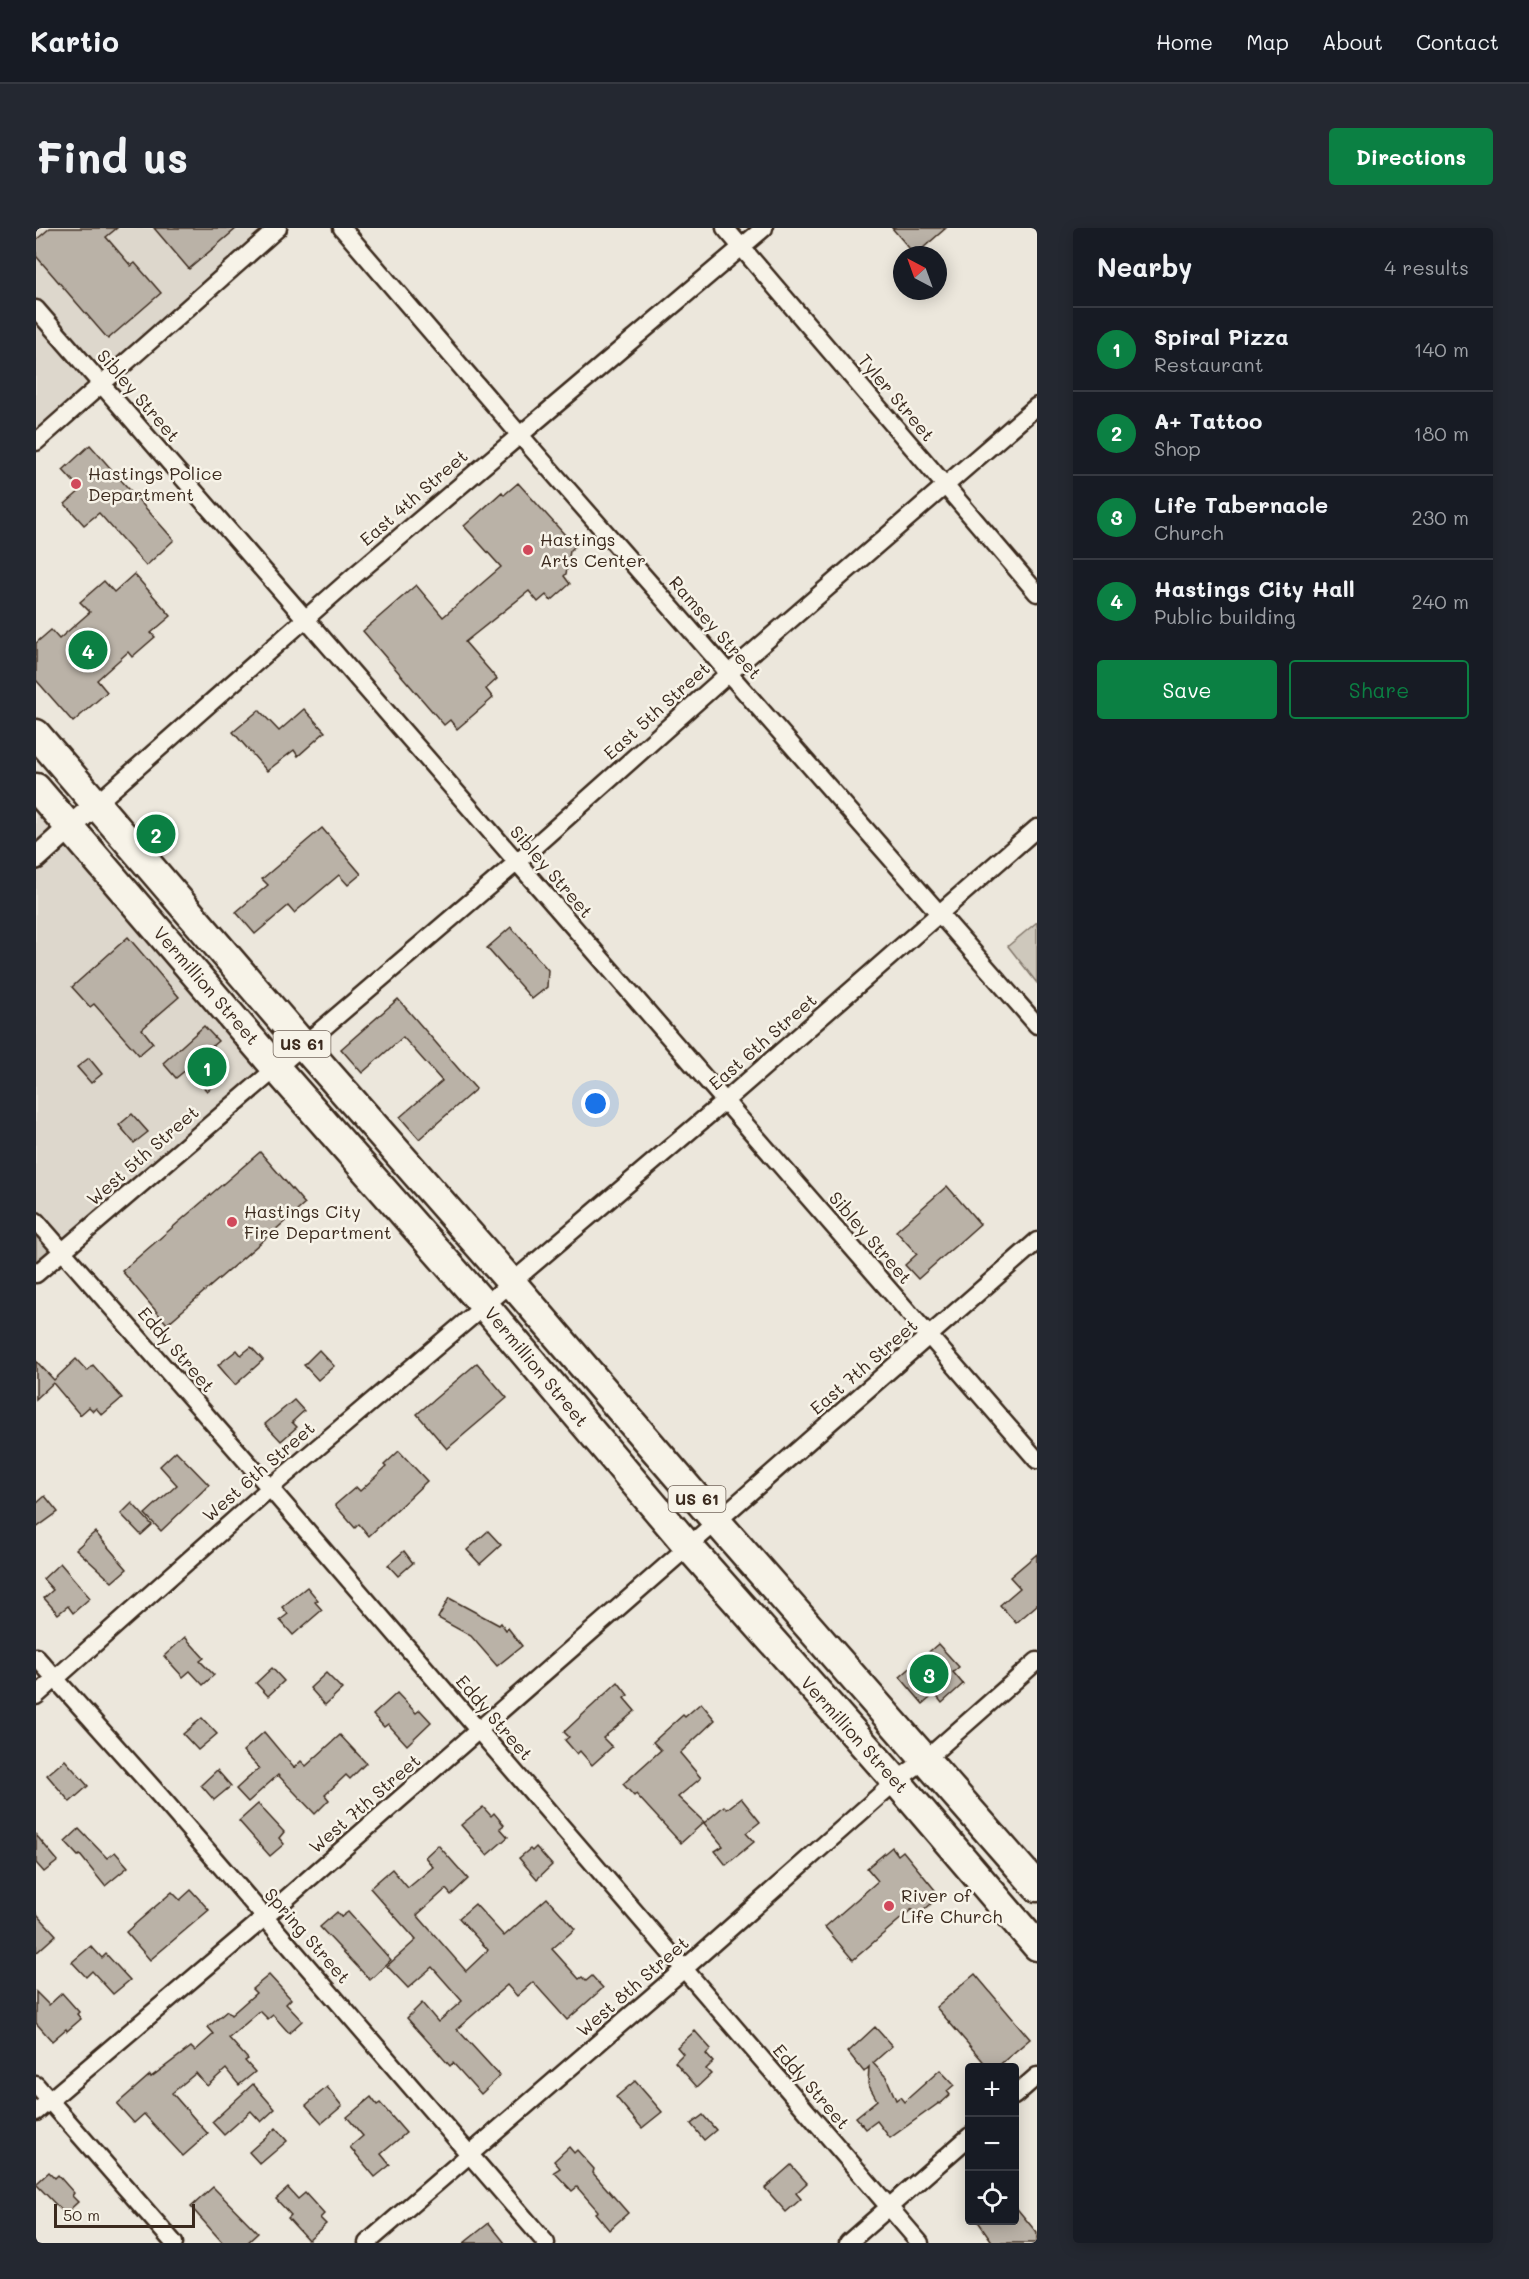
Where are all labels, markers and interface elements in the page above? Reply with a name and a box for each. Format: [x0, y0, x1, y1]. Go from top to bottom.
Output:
text: Kartio [30, 23, 119, 59]
text: Home [1156, 28, 1213, 55]
text: Map [1246, 28, 1289, 55]
text: About [1322, 28, 1383, 55]
text: Contact [1416, 28, 1499, 55]
button: Directions [1329, 128, 1493, 185]
text: Find us [36, 129, 188, 184]
north arrow [893, 246, 947, 300]
text: Nearby [1097, 250, 1192, 284]
text: 4 results [1384, 254, 1469, 280]
text: Spiral Pizza [1154, 322, 1289, 351]
text: 1 [1112, 336, 1121, 362]
text: 140 m [1414, 336, 1469, 362]
street label: Sibley Street [92, 344, 186, 447]
street label: Tyler Street [853, 349, 940, 446]
text: Restaurant [1154, 351, 1264, 377]
text: A+ Tattoo [1154, 406, 1262, 435]
text: 2 [1111, 420, 1122, 446]
text: 180 m [1413, 420, 1469, 446]
text: Shop [1154, 435, 1201, 461]
street label: East 4th Street [354, 444, 472, 551]
place label: Hastings Police Department [88, 461, 223, 506]
marker: Hastings Police Department [69, 477, 83, 491]
text: Life Tabernacle [1154, 490, 1328, 519]
text: 3 [1111, 504, 1123, 530]
text: 230 m [1411, 504, 1469, 530]
text: Church [1154, 519, 1224, 545]
place label: Hastings Arts Center [540, 527, 646, 572]
marker: Hastings Arts Center [521, 543, 535, 557]
street label: Ramsey Street [664, 571, 767, 684]
text: Hastings City Hall [1154, 574, 1355, 603]
text: 4 [1110, 588, 1123, 614]
text: 240 m [1411, 588, 1469, 614]
text: Public building [1154, 603, 1296, 629]
pin: 4 [68, 628, 108, 672]
street label: East 5th Street [598, 656, 715, 765]
button: Save [1097, 660, 1277, 719]
button: Share [1289, 660, 1469, 719]
pin: 2 [136, 812, 176, 856]
street label: Sibley Street [505, 820, 599, 923]
street label: Vermillion Street [149, 921, 265, 1050]
street label: East 6th Street [703, 988, 822, 1095]
road number: US 61 [274, 1031, 330, 1057]
pin: 1 [188, 1044, 226, 1090]
your location [581, 1089, 610, 1118]
street label: West 5th Street [81, 1100, 203, 1211]
street label: Sibley Street [824, 1186, 918, 1289]
place label: Hastings City Fire Department [244, 1199, 392, 1244]
marker: Hastings City Fire Department [225, 1215, 239, 1229]
street label: Vermillion Street [479, 1301, 594, 1431]
street label: Eddy Street [133, 1302, 220, 1397]
street label: East 7th Street [804, 1313, 922, 1420]
street label: West 6th Street [197, 1416, 320, 1527]
road number: US 61 [668, 1486, 726, 1512]
pin: 3 [910, 1652, 948, 1696]
street label: Eddy Street [451, 1670, 538, 1765]
street label: Vermillion Street [796, 1671, 914, 1798]
street label: West 7th Street [303, 1748, 425, 1858]
street label: Spring Street [260, 1882, 356, 1988]
place label: River of Life Church [901, 1883, 1003, 1928]
marker: River of Life Church [882, 1899, 896, 1913]
street label: West 8th Street [571, 1931, 694, 2042]
street label: Eddy Street [768, 2039, 855, 2134]
map controls [965, 2063, 1019, 2225]
button: + [965, 2063, 1019, 2117]
button: − [965, 2117, 1019, 2171]
button: locate [965, 2171, 1019, 2225]
scale bar [54, 2201, 195, 2228]
text: 50 m [63, 2204, 100, 2225]

